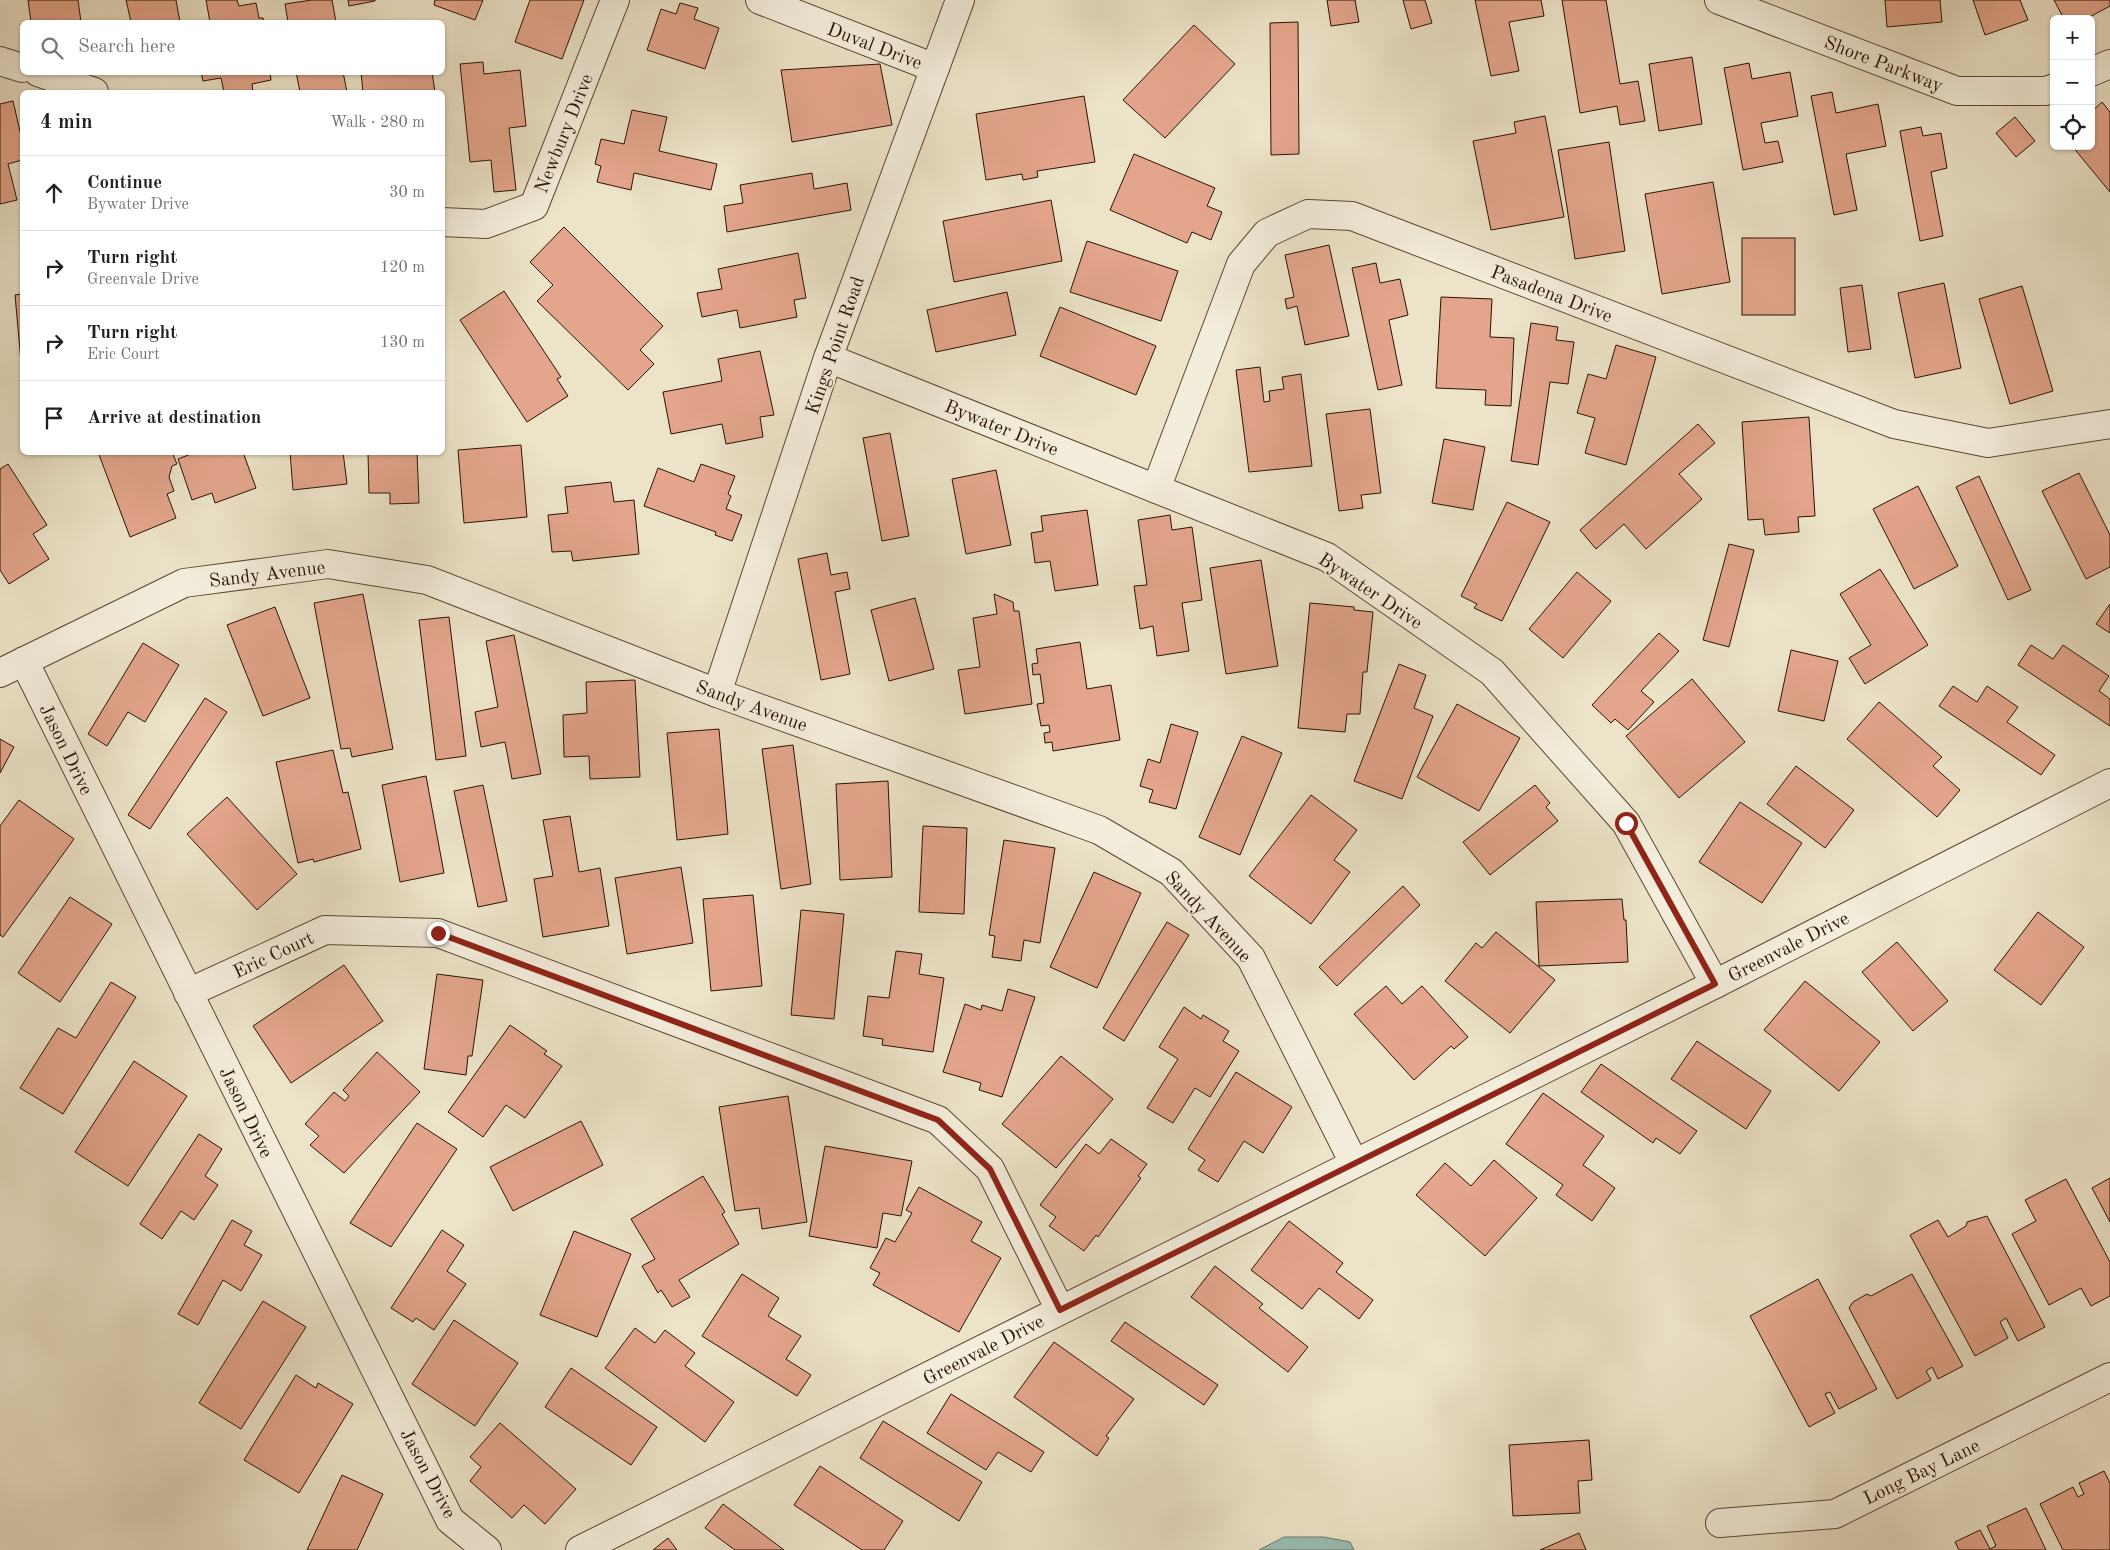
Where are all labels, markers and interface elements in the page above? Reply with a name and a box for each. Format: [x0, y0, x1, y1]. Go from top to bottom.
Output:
map controls [2050, 15, 2095, 150]
button: + [2050, 15, 2095, 60]
search box [20, 20, 445, 75]
street label: Duval Drive [824, 21, 924, 74]
icon: search [38, 34, 66, 62]
street label: Shore Parkway [1821, 34, 1945, 97]
text: Search here [78, 38, 175, 57]
button: − [2050, 60, 2095, 105]
street label: Newbury Drive [533, 72, 598, 196]
button: locate [2050, 105, 2095, 150]
text: 4 min [40, 112, 93, 133]
text: Walk · 280 m [330, 115, 425, 131]
text: Continue [87, 174, 162, 193]
icon: ahead [40, 179, 68, 207]
text: 30 m [389, 185, 425, 201]
text: Bywater Drive [87, 197, 189, 213]
text: Turn right [87, 249, 177, 268]
icon: right [40, 254, 68, 282]
text: 120 m [380, 260, 425, 276]
street label: Pasadena Drive [1488, 263, 1614, 327]
text: Greenvale Drive [87, 272, 199, 288]
street label: Kings Point Road [804, 274, 869, 417]
text: Turn right [87, 324, 177, 343]
icon: right [40, 329, 68, 357]
text: 130 m [380, 335, 425, 351]
text: Eric Court [87, 347, 160, 363]
street label: Bywater Drive [941, 398, 1061, 461]
icon: arrive [40, 404, 68, 432]
text: Arrive at destination [87, 409, 261, 428]
street label: Bywater Drive [1314, 550, 1425, 634]
street label: Sandy Avenue [208, 559, 327, 592]
street label: Sandy Avenue [693, 678, 809, 736]
street label: Jason Drive [35, 702, 95, 799]
route start [1615, 812, 1638, 835]
street label: Sandy Avenue [1160, 868, 1254, 967]
street label: Greenvale Drive [1726, 910, 1853, 987]
route end [427, 922, 450, 945]
street label: Eric Court [231, 929, 317, 983]
street label: Jason Drive [215, 1065, 275, 1162]
street label: Greenvale Drive [921, 1313, 1048, 1390]
street label: Jason Drive [395, 1426, 458, 1522]
street label: Long Bay Lane [1861, 1437, 1983, 1510]

